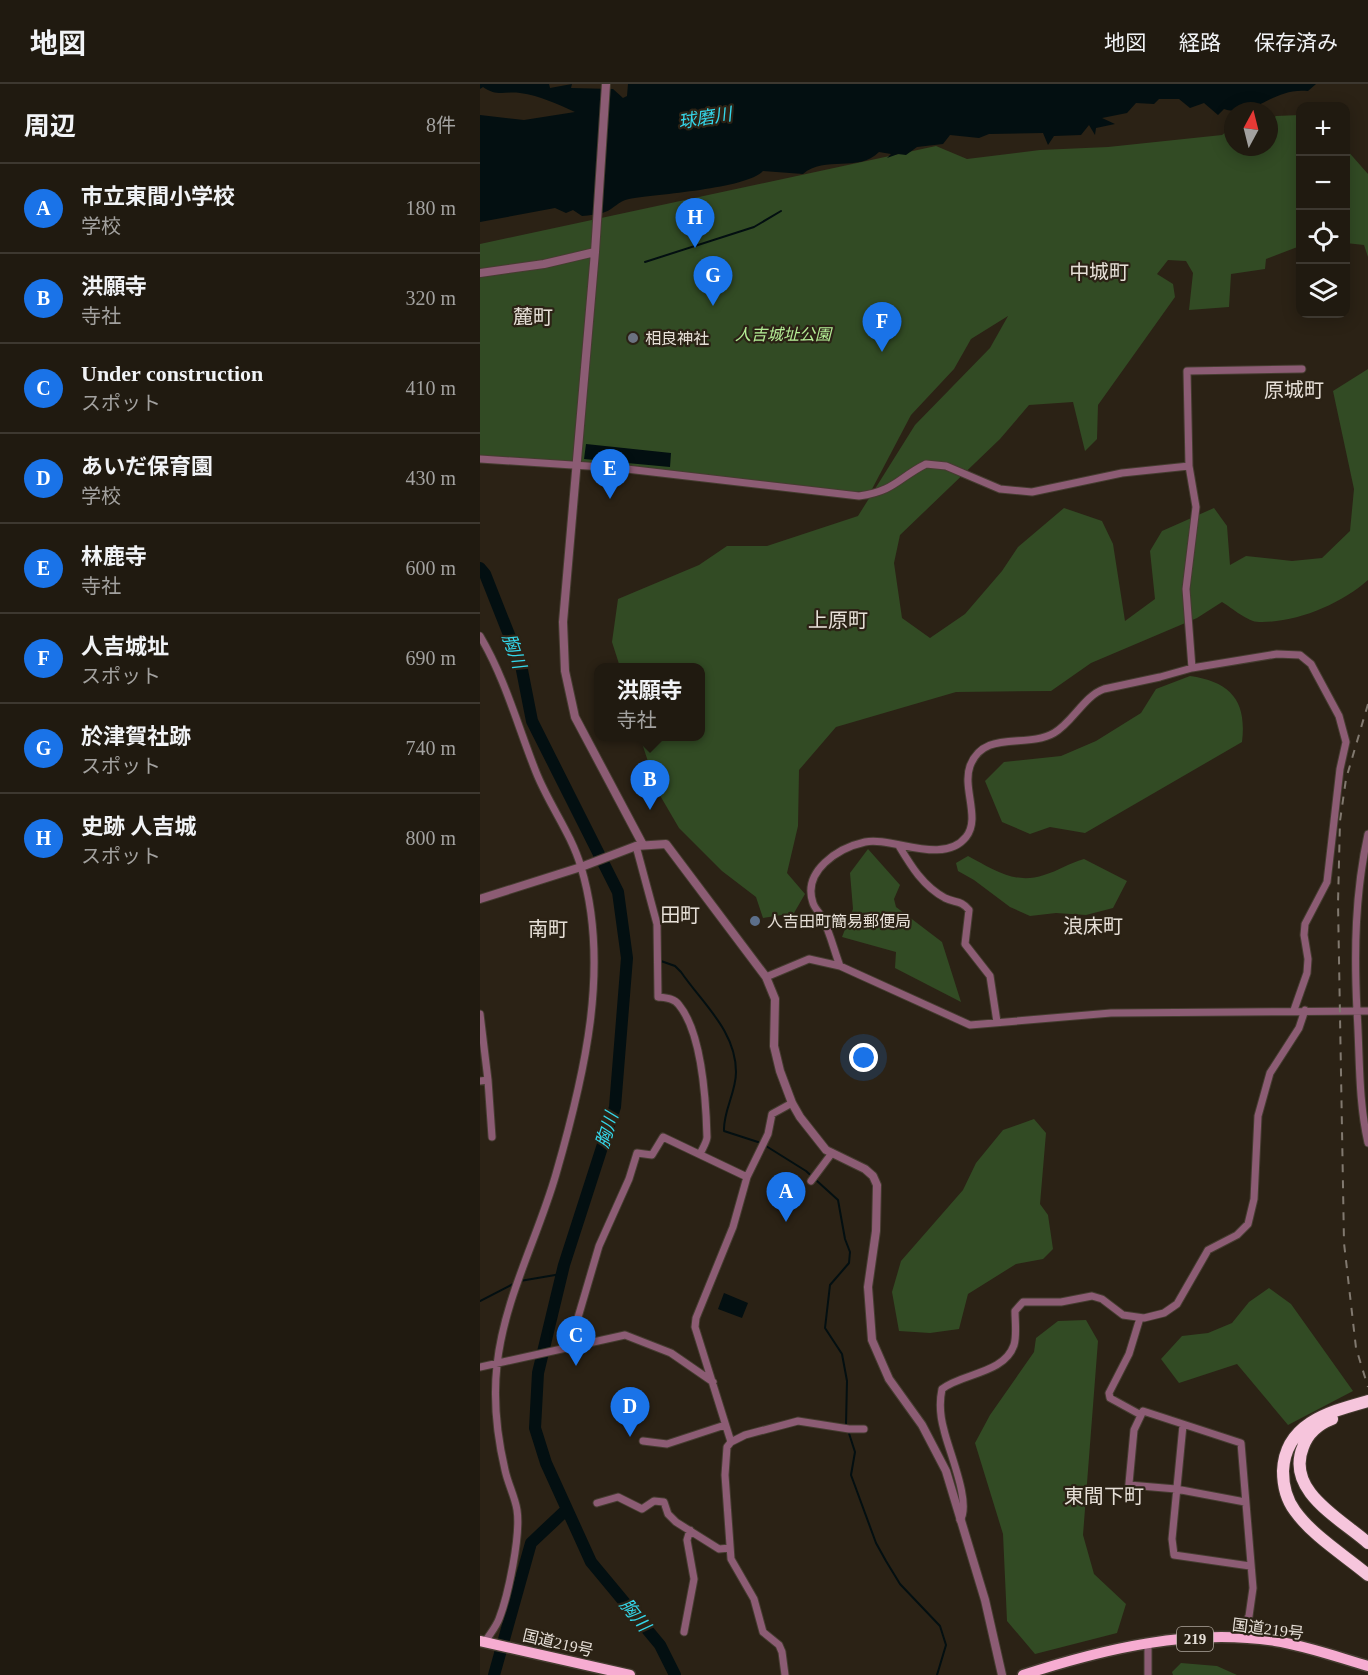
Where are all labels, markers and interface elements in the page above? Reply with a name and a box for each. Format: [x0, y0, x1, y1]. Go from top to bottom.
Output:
text: 地図 [30, 28, 86, 59]
text: 地図 [1104, 31, 1146, 55]
text: 経路 [1179, 31, 1221, 55]
text: 保存済み [1254, 31, 1338, 55]
north arrow [1224, 102, 1278, 156]
map controls [1296, 102, 1350, 318]
button: + [1296, 102, 1350, 156]
water label: 球磨川 [677, 104, 735, 132]
text: 周辺 [24, 112, 76, 141]
text: 8件 [426, 114, 456, 136]
button: − [1296, 156, 1350, 210]
text: 市立東間小学校 [81, 184, 235, 209]
text: A [36, 197, 51, 219]
text: 180 m [405, 197, 456, 219]
pin: H [676, 198, 714, 248]
button: locate [1296, 210, 1350, 264]
text: 学校 [81, 215, 121, 237]
pin: G [694, 256, 732, 306]
district label: 中城町 [1069, 261, 1129, 283]
button: layers [1296, 264, 1350, 318]
text: 洪願寺 [81, 274, 147, 299]
text: B [37, 287, 50, 309]
text: 320 m [405, 287, 456, 309]
pin: F [862, 302, 902, 352]
text: 寺社 [81, 305, 121, 327]
district label: 麓町 [513, 306, 553, 328]
park label: 人吉城址公園 [735, 326, 833, 343]
place label: 相良神社 [645, 330, 709, 347]
marker: 相良神社 [626, 331, 640, 345]
text: Under construction [81, 361, 263, 386]
text: C [36, 377, 51, 399]
text: 410 m [405, 377, 456, 399]
district label: 原城町 [1264, 379, 1324, 401]
text: スポット [81, 392, 161, 414]
pin: E [590, 450, 630, 499]
text: あいだ保育園 [81, 454, 213, 479]
text: D [36, 467, 51, 489]
text: 430 m [405, 467, 456, 489]
text: 学校 [81, 485, 121, 507]
text: 林鹿寺 [81, 544, 147, 569]
text: E [37, 557, 50, 579]
text: 600 m [405, 557, 456, 579]
text: 寺社 [81, 575, 121, 597]
district label: 上原町 [808, 609, 868, 631]
water label: 胸川 [498, 631, 530, 673]
text: 人吉城址 [81, 634, 169, 659]
text: F [37, 647, 50, 669]
text: 690 m [405, 647, 456, 669]
popup [594, 663, 705, 741]
text: スポット [81, 665, 161, 687]
text: 洪願寺 [616, 678, 683, 703]
text: 寺社 [616, 709, 656, 731]
text: 於津賀社跡 [81, 724, 191, 749]
text: G [36, 737, 51, 759]
text: 740 m [405, 737, 456, 759]
text: スポット [81, 755, 161, 777]
pin: B [630, 760, 670, 810]
text: 史跡 人吉城 [81, 814, 197, 839]
text: H [36, 827, 51, 849]
text: 800 m [405, 827, 456, 849]
text: スポット [81, 845, 161, 867]
district label: 田町 [660, 904, 700, 926]
place label: 人吉田町簡易郵便局 [767, 913, 911, 930]
marker: 人吉田町簡易郵便局 [748, 914, 762, 928]
district label: 浪床町 [1063, 915, 1123, 937]
district label: 南町 [528, 918, 568, 940]
your location [849, 1043, 878, 1072]
water label: 胸川 [592, 1108, 622, 1150]
pin: A [766, 1172, 806, 1222]
pin: C [556, 1316, 596, 1366]
pin: D [610, 1388, 650, 1437]
district label: 東間下町 [1064, 1485, 1144, 1507]
water label: 胸川 [616, 1595, 655, 1637]
street label: 国道219号 [1231, 1616, 1305, 1642]
street label: 国道219号 [521, 1627, 595, 1659]
road number: 219 [1177, 1627, 1213, 1651]

